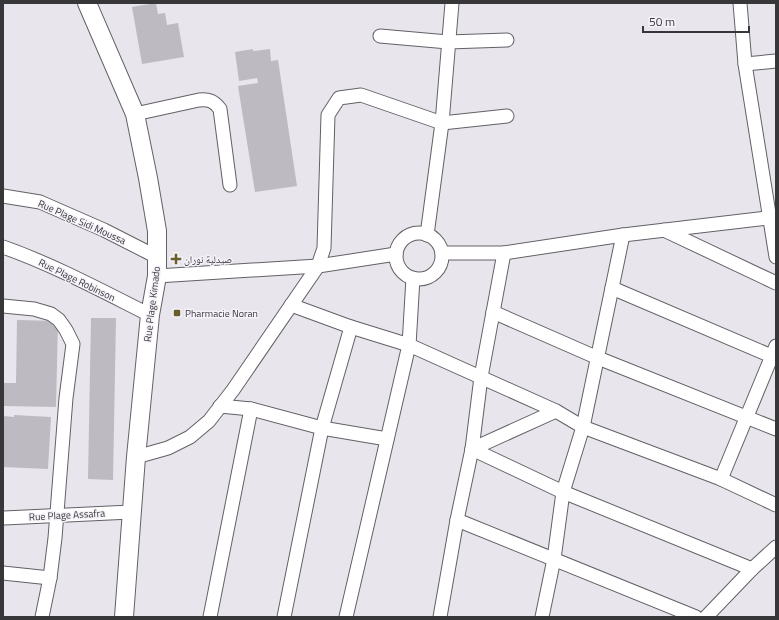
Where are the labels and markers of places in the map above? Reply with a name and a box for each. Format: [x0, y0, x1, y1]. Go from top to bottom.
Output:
place label: صيدلية نوران [184, 252, 232, 267]
marker: صيدلية نوران [171, 254, 181, 264]
place label: Pharmacie Noran [185, 306, 258, 321]
marker: Pharmacie Noran [172, 308, 182, 318]

